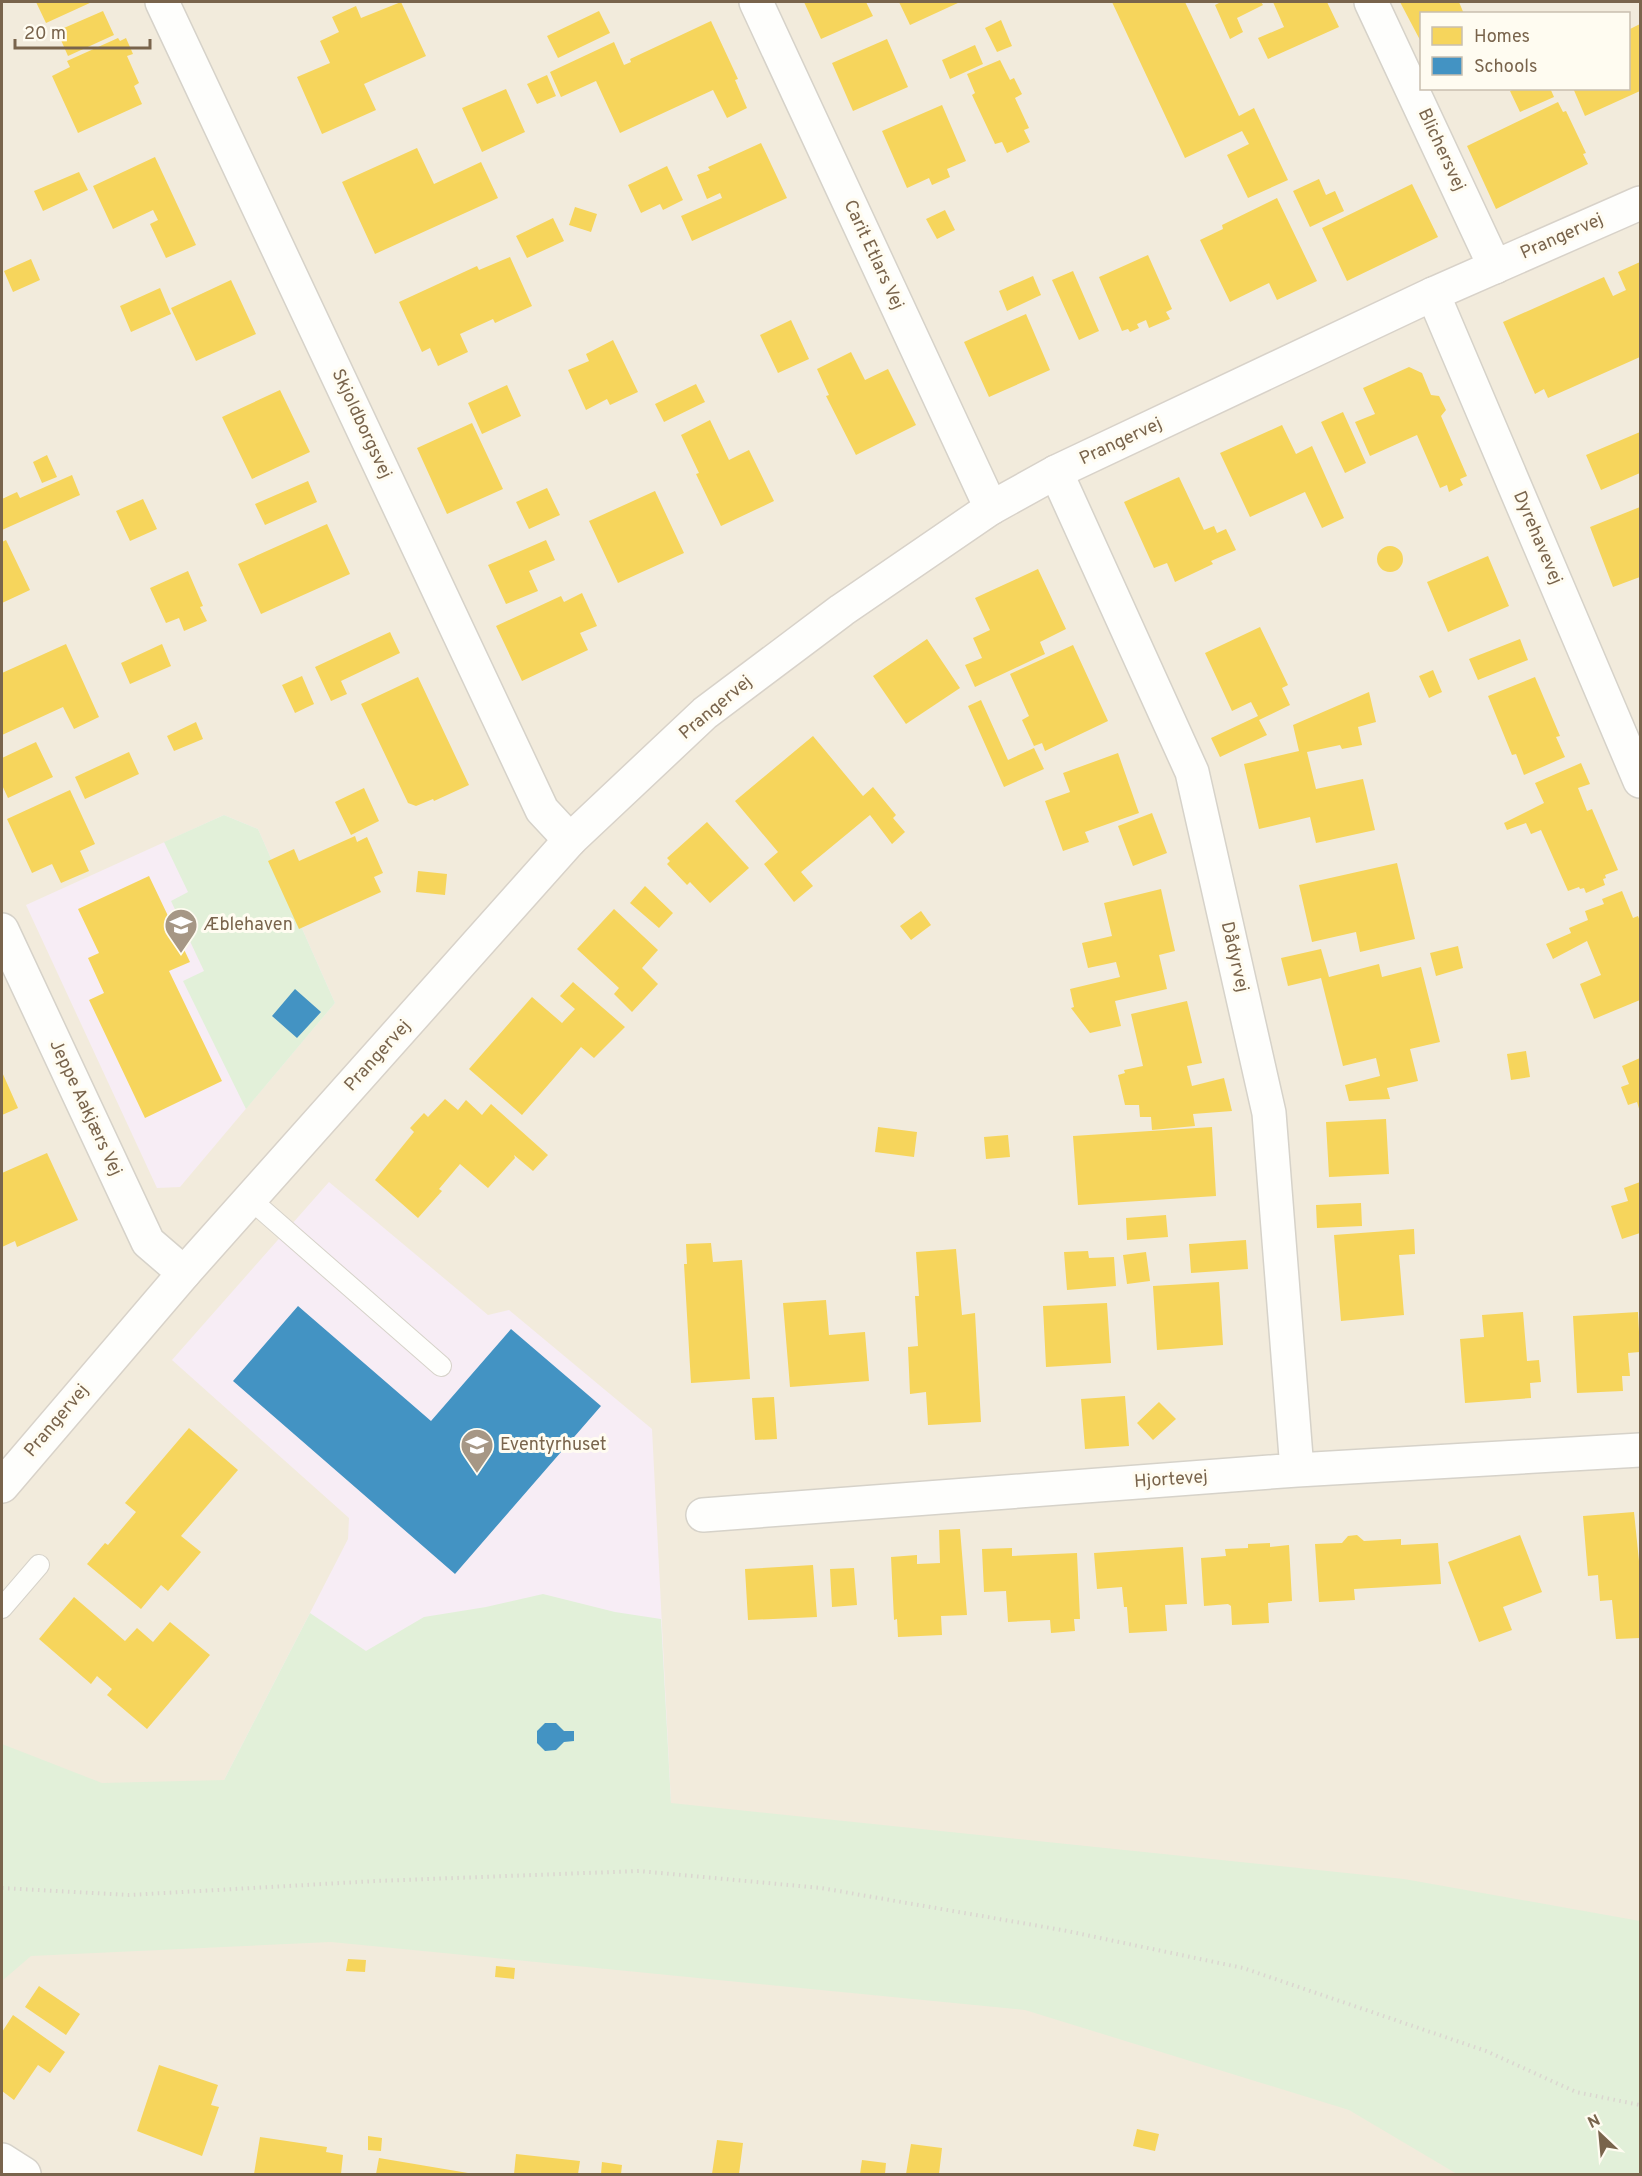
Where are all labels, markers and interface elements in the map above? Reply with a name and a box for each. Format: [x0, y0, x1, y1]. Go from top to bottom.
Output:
scale bar [15, 12, 150, 50]
legend [1420, 12, 1630, 90]
text: 20 m [24, 23, 66, 46]
text: Homes [1474, 26, 1530, 49]
text: Schools [1474, 56, 1537, 79]
street label: Blichersvej [1412, 105, 1470, 195]
street label: Carit Etlars Vej [838, 196, 908, 314]
street label: Prangervej [1517, 208, 1607, 266]
street label: Skjoldborgsvej [326, 366, 396, 482]
street label: Prangervej [1076, 413, 1166, 471]
street label: Dyrehavevej [1507, 488, 1567, 588]
street label: Prangervej [675, 671, 757, 745]
school or university icon: Æblehaven [163, 907, 199, 954]
place label: Æblehaven [203, 914, 293, 937]
street label: Dådyrvej [1215, 919, 1253, 995]
street label: Prangervej [340, 1015, 416, 1097]
street label: Jeppe Aakjærs Vej [43, 1036, 127, 1180]
street label: Prangervej [20, 1380, 94, 1462]
school or university icon: Eventyrhuset [459, 1427, 495, 1474]
place label: Eventyrhuset [500, 1434, 607, 1457]
street label: Hjortevej [1133, 1466, 1209, 1494]
north arrow [1570, 2104, 1630, 2164]
text: N [1585, 2111, 1604, 2134]

